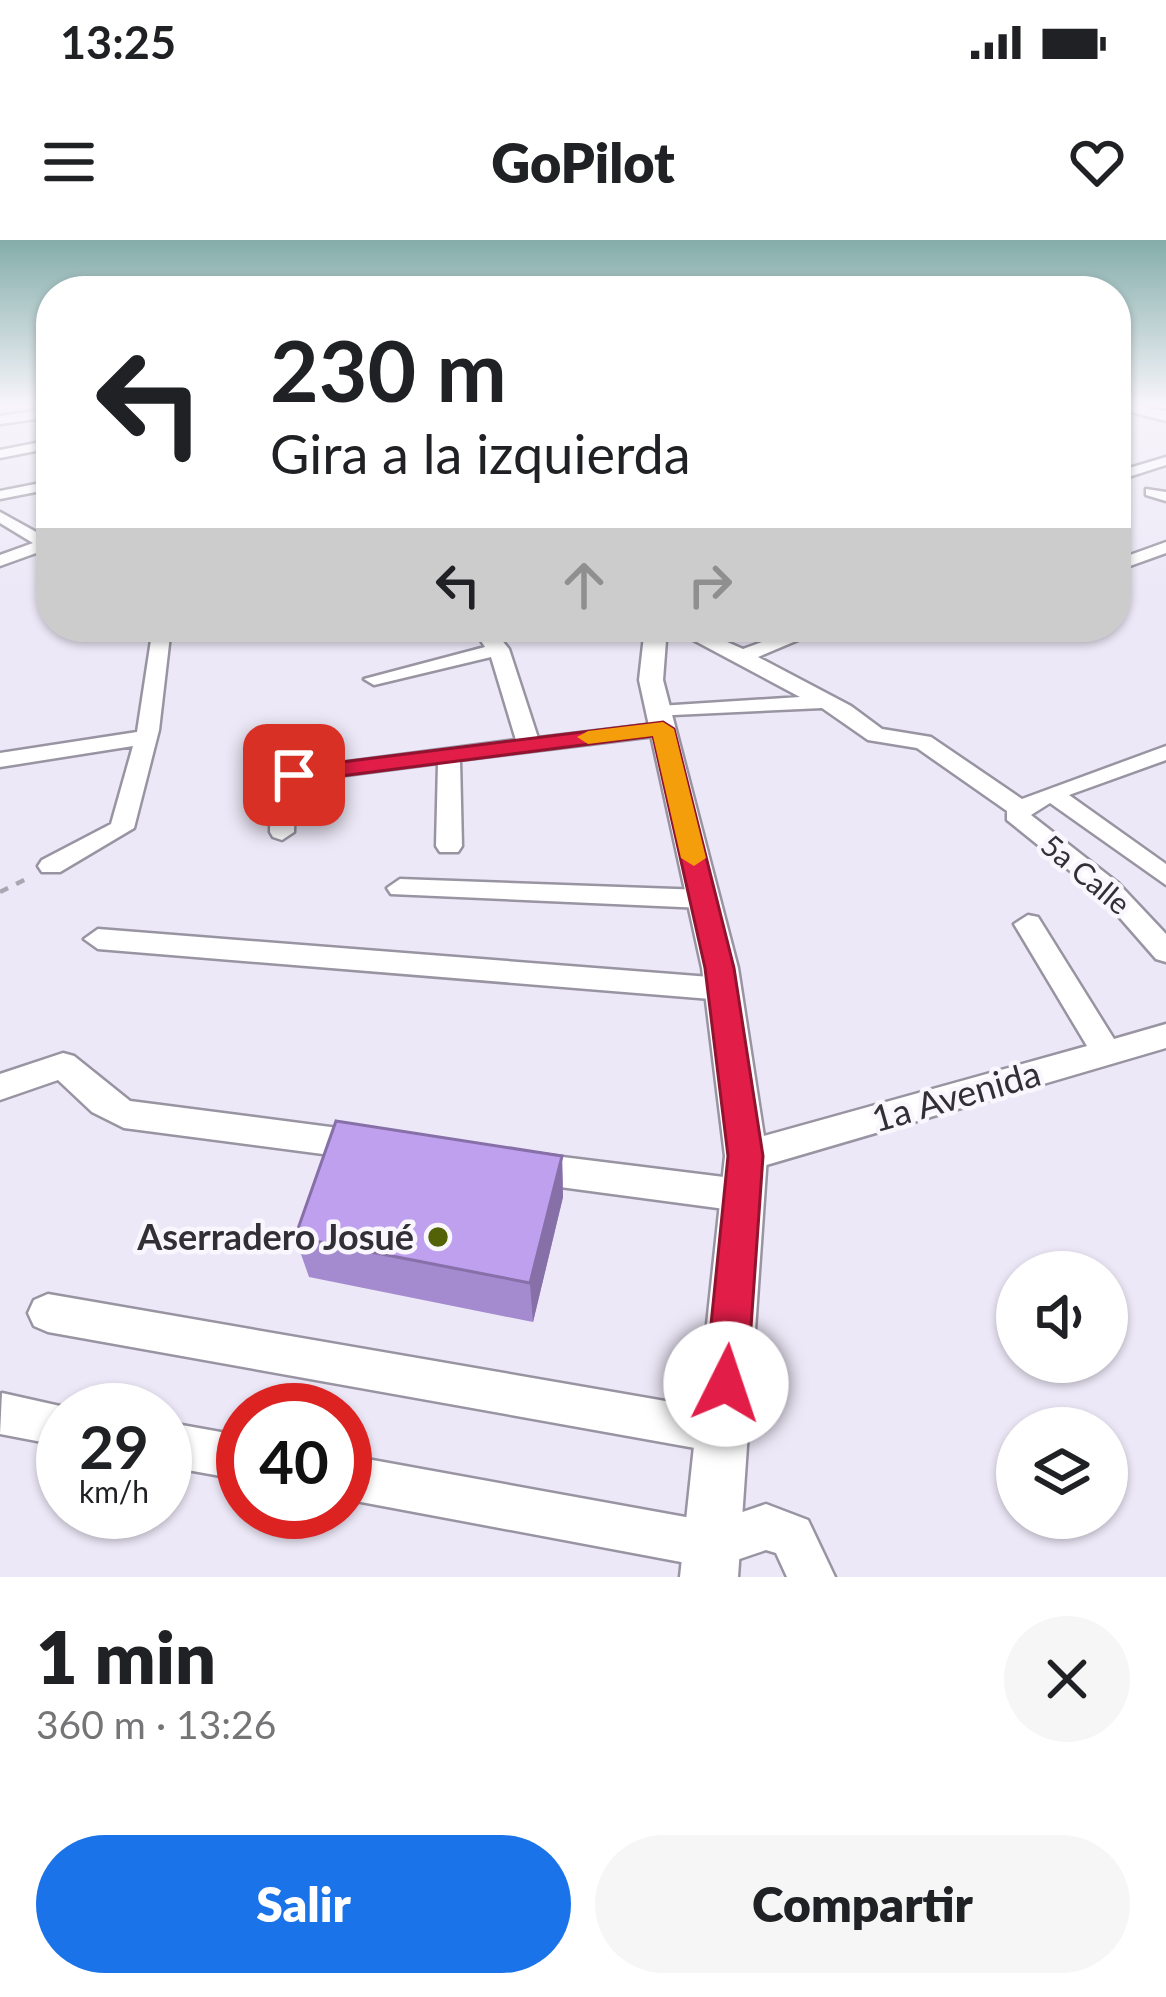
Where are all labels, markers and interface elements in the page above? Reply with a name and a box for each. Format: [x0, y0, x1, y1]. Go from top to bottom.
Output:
text: 13:25 [60, 15, 176, 69]
icon: menu [36, 129, 102, 195]
icon: heart [1064, 129, 1130, 195]
text: GoPilot [491, 130, 675, 195]
text: 230 m [270, 319, 507, 420]
icon: left [72, 324, 228, 480]
text: Gira a la izquierda [270, 421, 691, 486]
icon: left [425, 552, 491, 618]
icon: ahead [551, 552, 617, 618]
icon: right [677, 552, 743, 618]
pin [243, 724, 345, 826]
icon: arrive [261, 742, 327, 808]
street label: 5a Calle [1035, 826, 1138, 921]
street label: 1a Avenida [866, 1050, 1045, 1140]
place label: Aserradero Josué [136, 1214, 414, 1258]
marker: Aserradero Josué [425, 1224, 451, 1250]
map controls [996, 1251, 1128, 1539]
button: sound [996, 1251, 1128, 1383]
position arrow [663, 1321, 789, 1447]
speed limit sign: 40 [216, 1383, 372, 1539]
button: layers [996, 1407, 1128, 1539]
text: 29 [79, 1410, 149, 1482]
text: km/h [79, 1473, 149, 1509]
text: 1 min [36, 1613, 216, 1699]
button: close [1004, 1616, 1130, 1742]
text: 360 m · 13:26 [36, 1701, 276, 1747]
button: Salir [36, 1835, 571, 1973]
button: Compartir [595, 1835, 1130, 1973]

